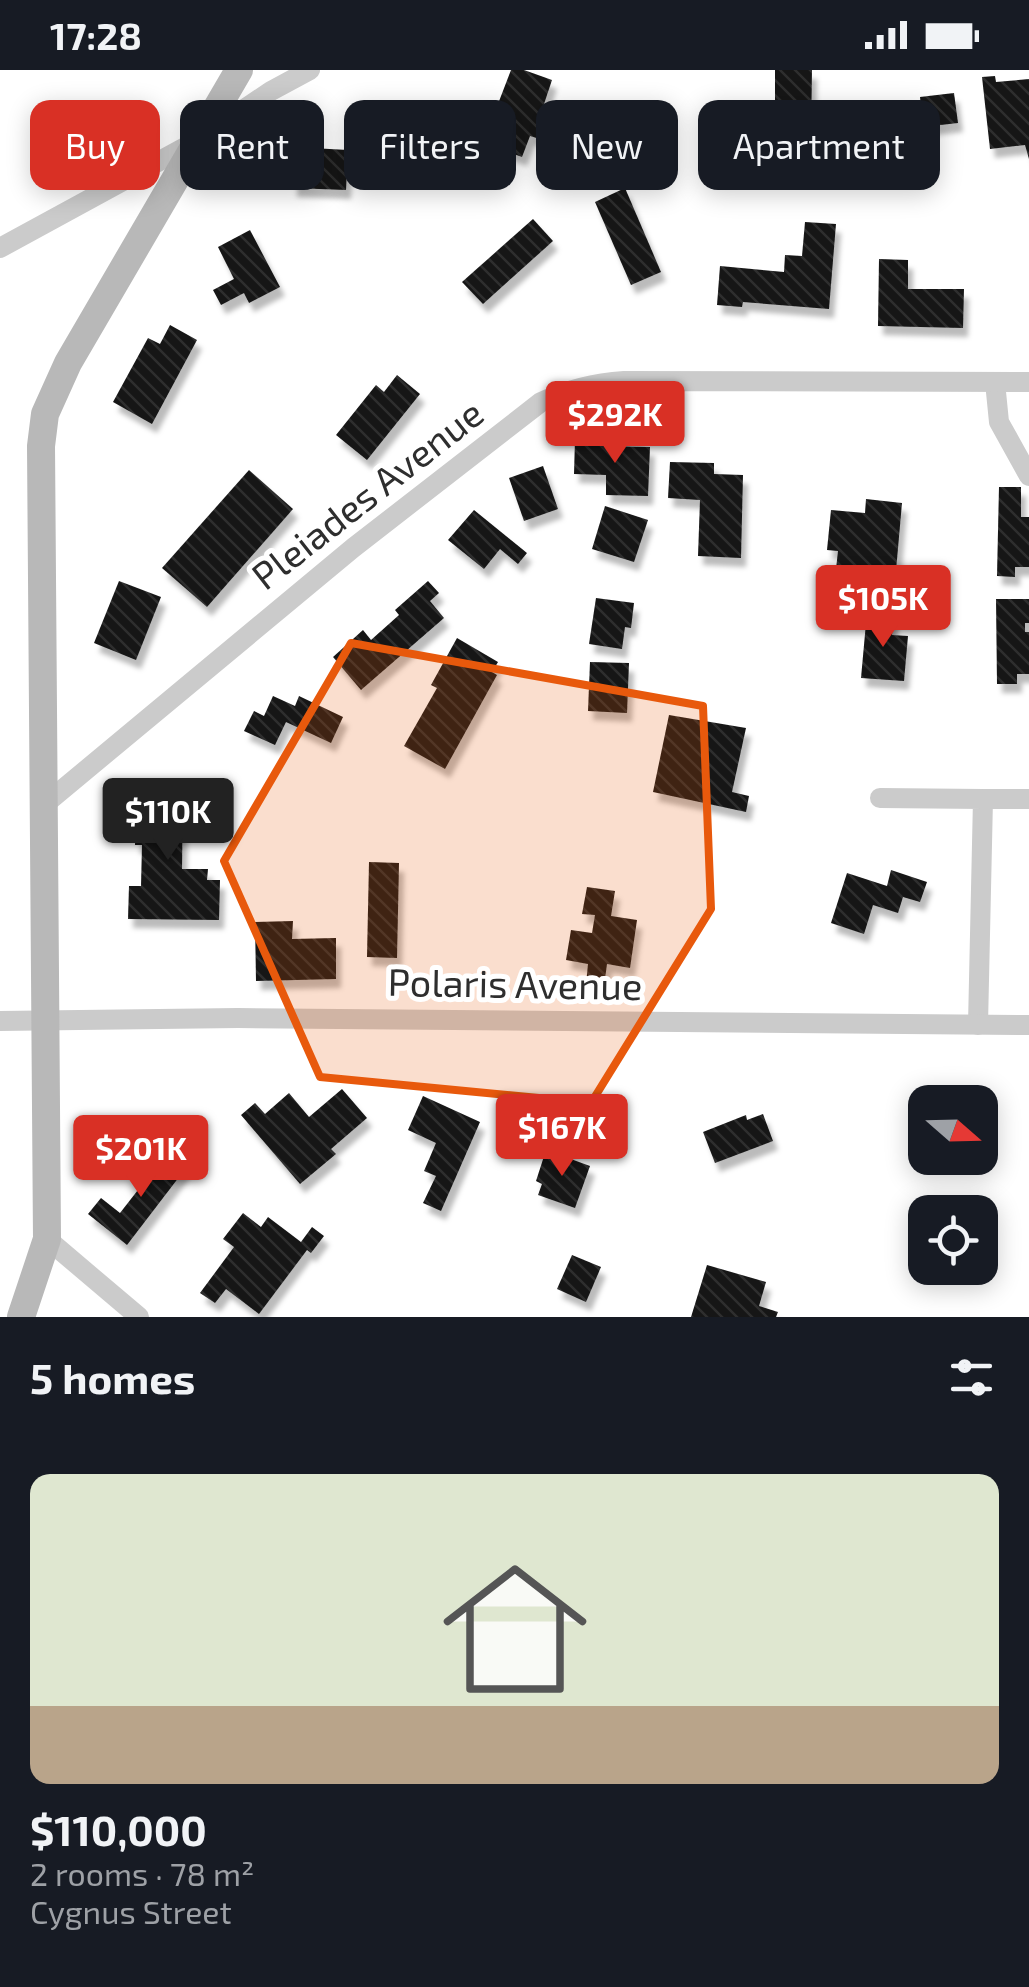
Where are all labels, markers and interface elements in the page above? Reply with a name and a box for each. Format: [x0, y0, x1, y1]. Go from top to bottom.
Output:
text: 17:28 [50, 12, 142, 58]
chip: Buy [30, 100, 160, 190]
chip: Rent [180, 100, 324, 190]
chip: Filters [344, 100, 516, 190]
chip: New [536, 100, 678, 190]
chip: Apartment [698, 100, 940, 190]
pin: $292K [545, 381, 685, 466]
street label: Pleiades Avenue [242, 389, 492, 598]
text: $292K [568, 394, 662, 432]
pin: $105K [813, 565, 953, 650]
text: $105K [838, 578, 928, 616]
pin: $110K [98, 778, 238, 863]
text: $110K [125, 791, 211, 829]
street label: Polaris Avenue [387, 958, 643, 1008]
north arrow [908, 1085, 998, 1175]
map controls [908, 1085, 998, 1285]
pin: $167K [492, 1094, 632, 1179]
text: $167K [518, 1107, 606, 1145]
pin: $201K [71, 1115, 211, 1200]
text: $201K [95, 1128, 187, 1166]
button: locate [908, 1195, 998, 1285]
icon: filters [944, 1350, 999, 1405]
text: 5 homes [30, 1352, 195, 1402]
icon: home [425, 1539, 605, 1719]
text: $110,000 [30, 1804, 207, 1854]
text: 2 rooms · 78 m² [30, 1854, 254, 1892]
text: Cygnus Street [30, 1892, 232, 1930]

